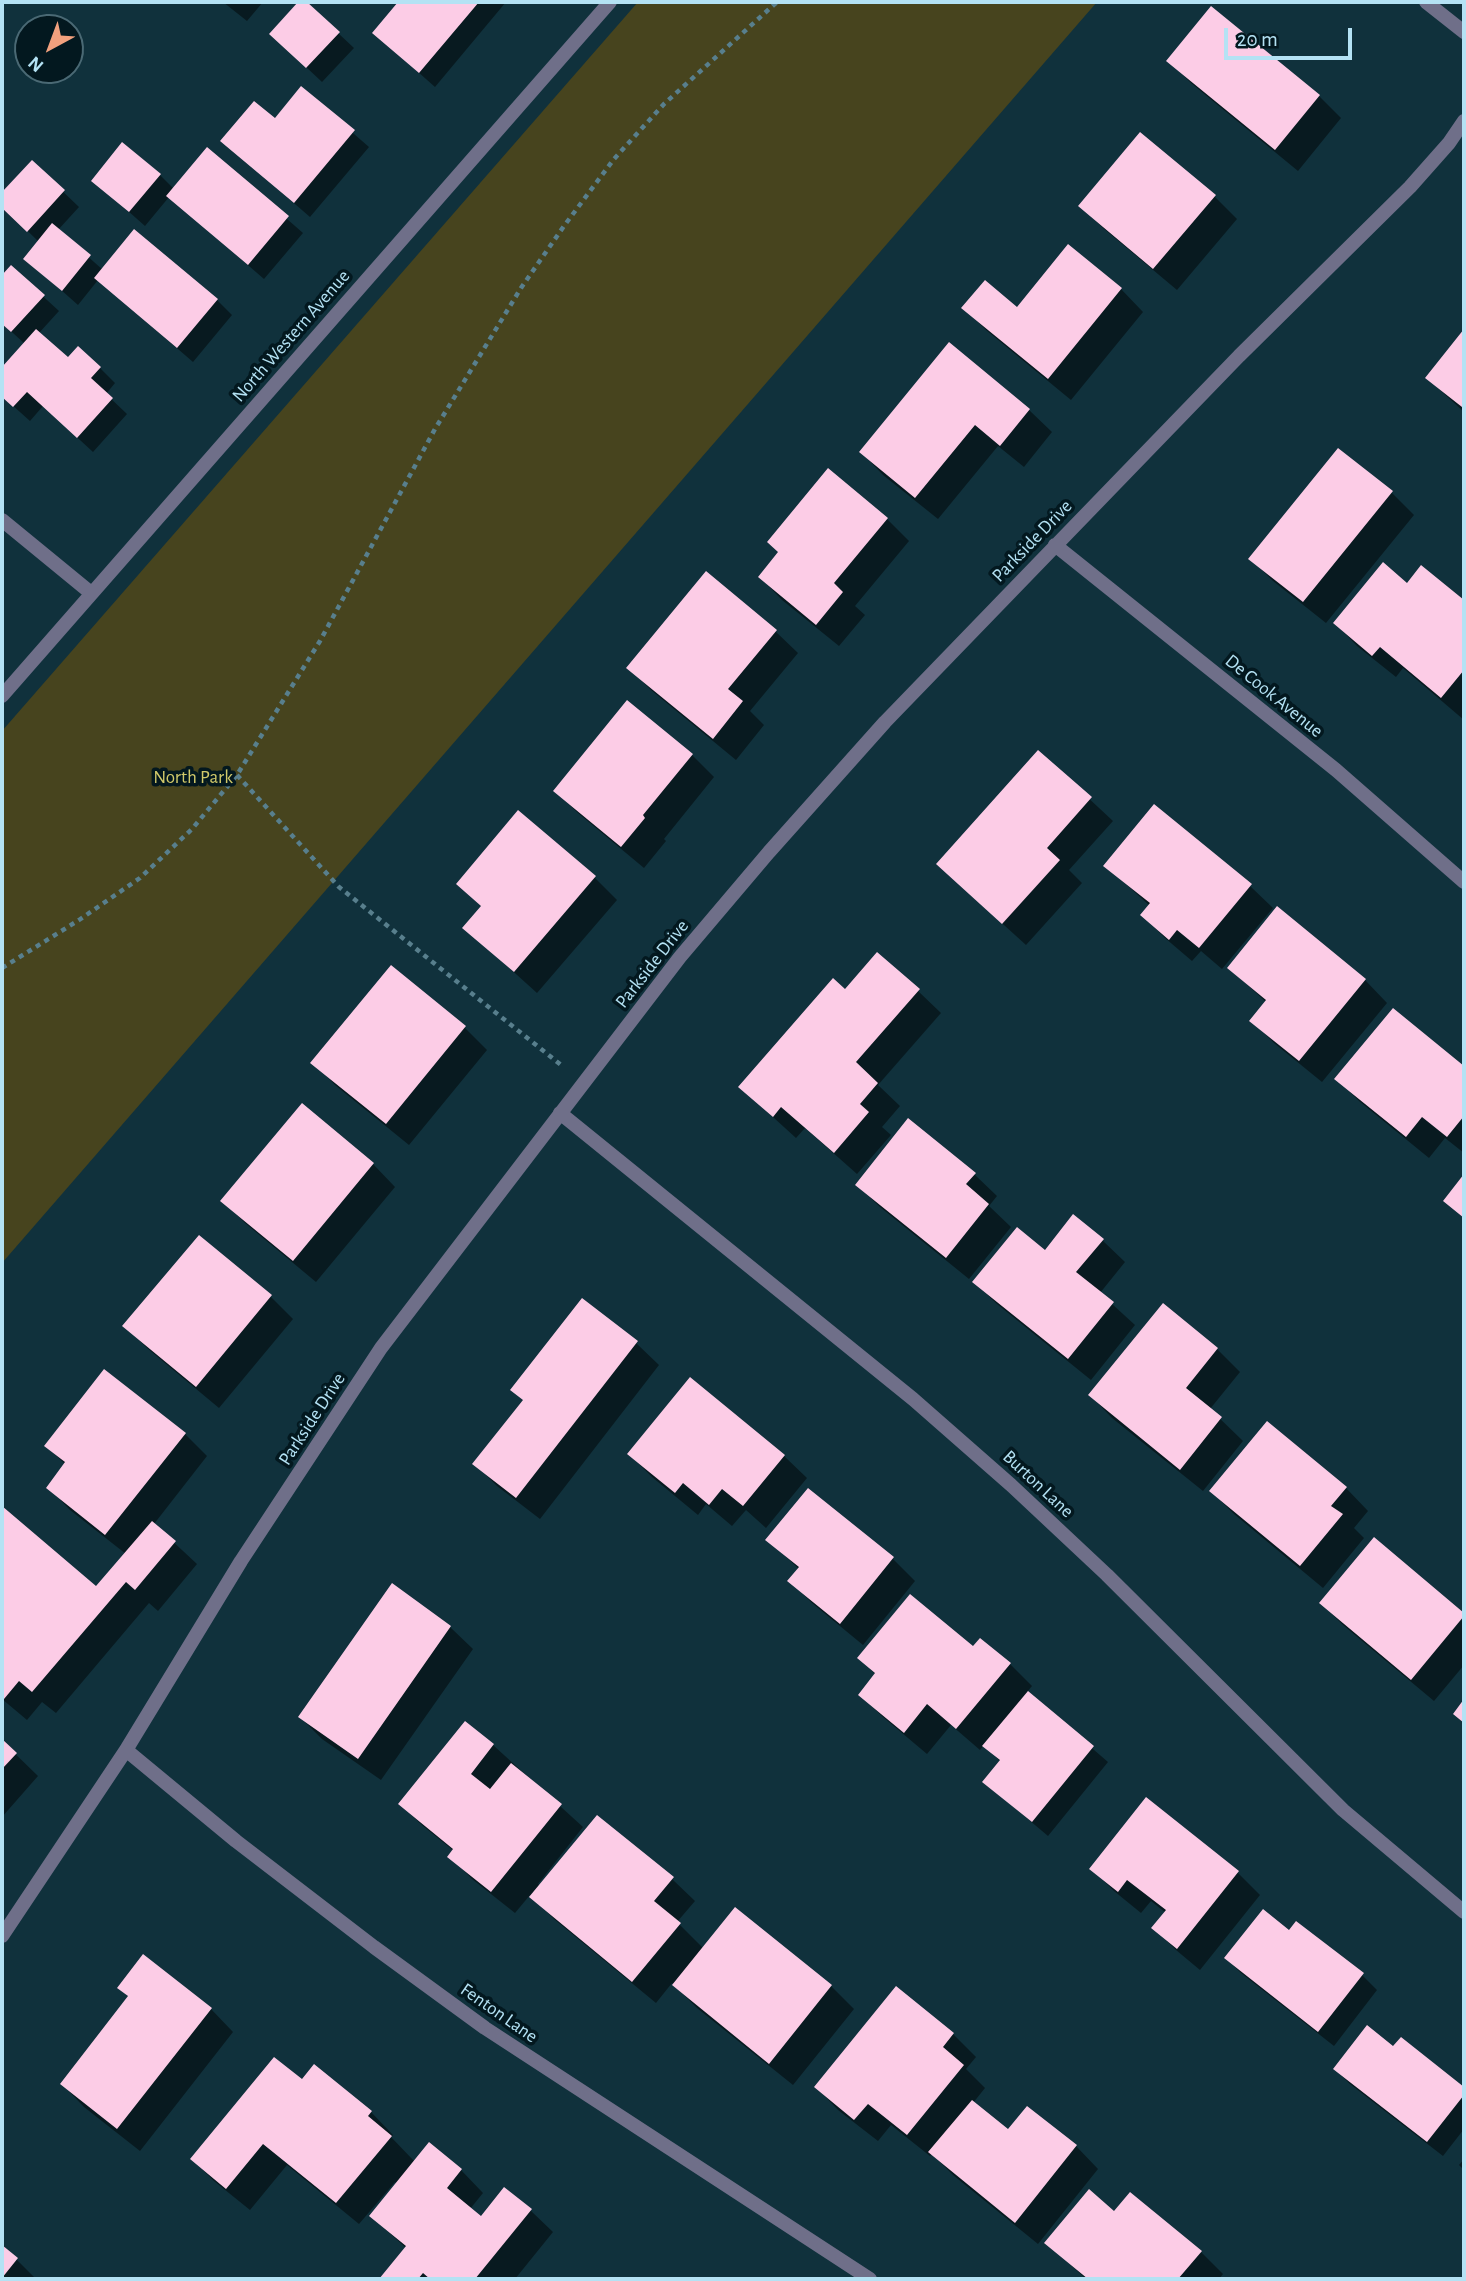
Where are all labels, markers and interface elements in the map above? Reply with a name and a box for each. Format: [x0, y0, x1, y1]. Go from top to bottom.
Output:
north arrow [14, 14, 84, 84]
scale bar [1228, 14, 1356, 58]
text: 20 m [1237, 29, 1278, 50]
text: N [25, 52, 47, 75]
street label: North Western Avenue [227, 265, 355, 407]
street label: Parkside Drive [987, 495, 1077, 587]
street label: De Cook Avenue [1220, 650, 1328, 742]
park label: North Park [153, 766, 233, 788]
street label: Parkside Drive [610, 915, 694, 1013]
street label: Parkside Drive [274, 1368, 350, 1470]
street label: Burton Lane [998, 1445, 1078, 1523]
street label: Fenton Lane [456, 1978, 542, 2048]

